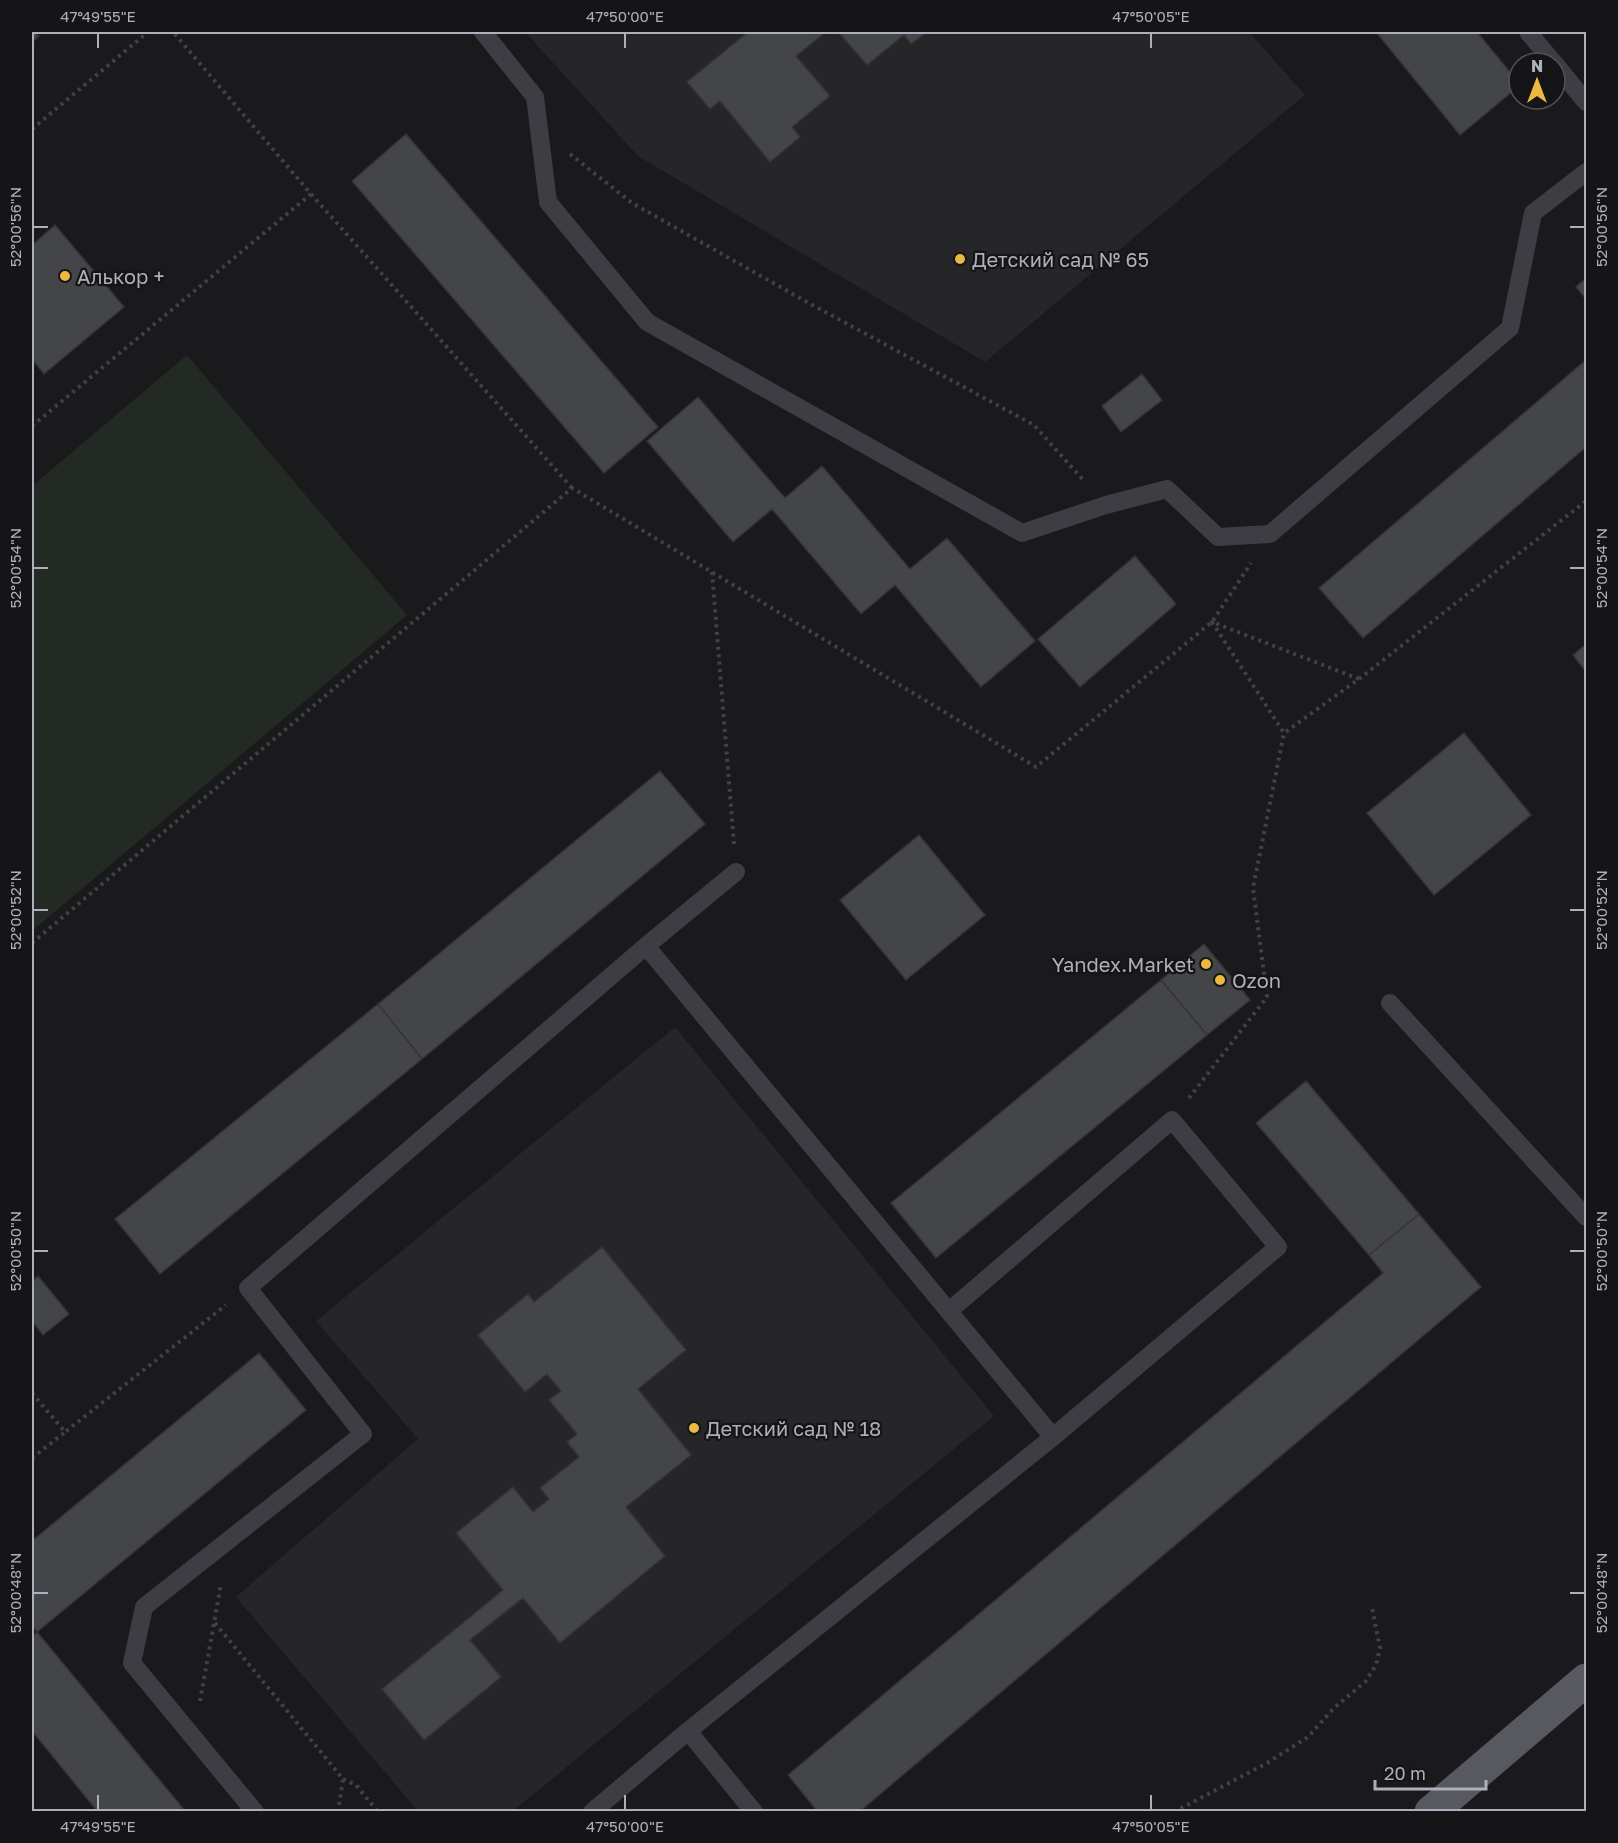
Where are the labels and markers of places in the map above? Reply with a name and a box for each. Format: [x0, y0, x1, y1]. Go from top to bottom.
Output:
place label: Детский сад № 65 [972, 247, 1149, 271]
marker: Детский сад № 65 [953, 252, 967, 266]
place label: Алькор + [77, 264, 164, 288]
marker: Алькор + [58, 269, 72, 283]
place label: Yandex.Market [1052, 952, 1194, 976]
marker: Yandex.Market [1199, 957, 1213, 971]
place label: Ozon [1232, 968, 1281, 992]
marker: Ozon [1213, 973, 1227, 987]
place label: Детский сад № 18 [706, 1416, 881, 1440]
marker: Детский сад № 18 [687, 1421, 701, 1435]

